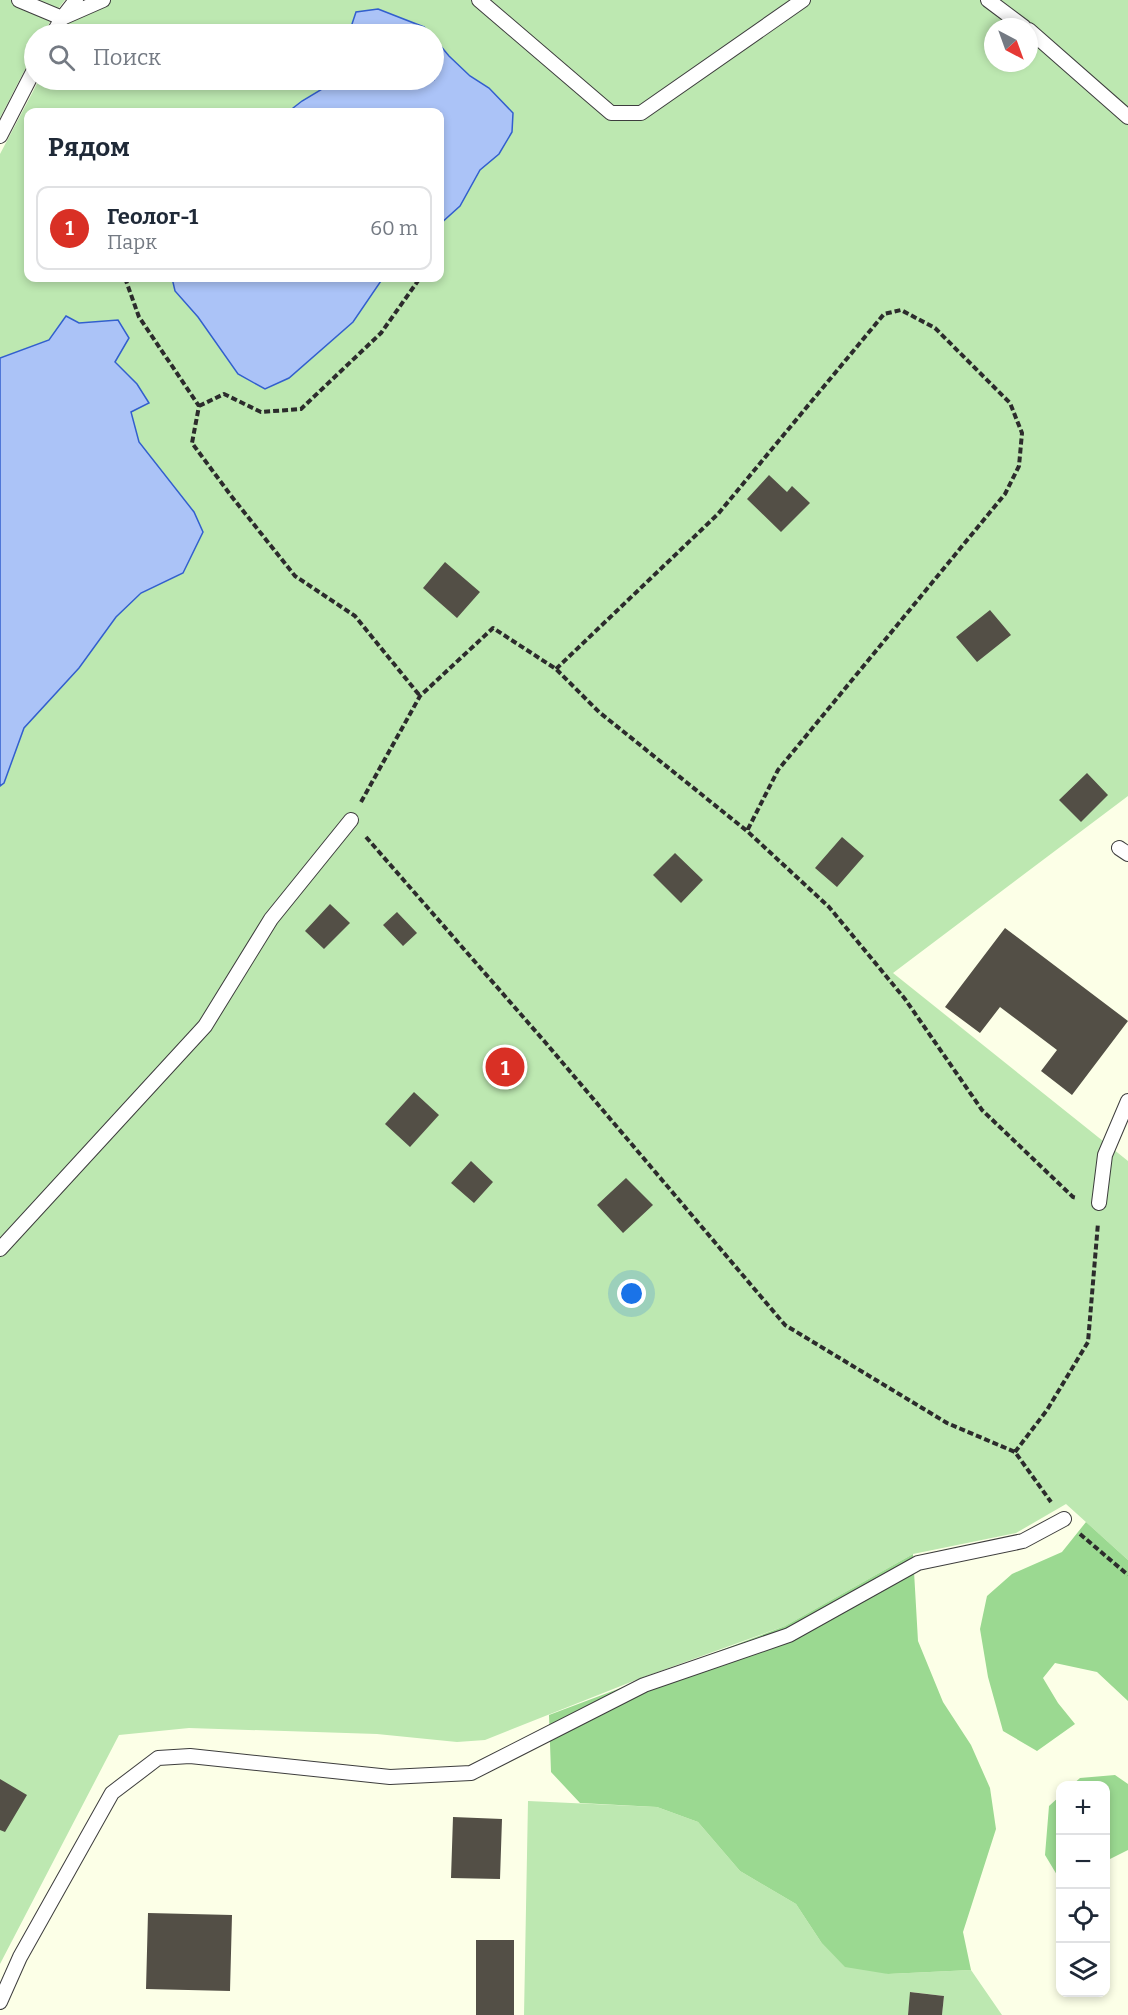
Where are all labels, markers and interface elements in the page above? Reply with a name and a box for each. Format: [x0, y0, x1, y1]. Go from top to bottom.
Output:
north arrow [984, 18, 1038, 72]
search box [24, 24, 444, 90]
icon: search [45, 41, 78, 74]
text: Поиск [93, 44, 161, 71]
text: Рядом [48, 132, 130, 163]
text: Геолог-1 [107, 203, 198, 230]
text: 1 [65, 216, 74, 240]
text: 60 m [370, 216, 418, 240]
text: Парк [107, 230, 157, 254]
pin: 1 [486, 1044, 524, 1090]
your location [617, 1279, 646, 1308]
map controls [1056, 1781, 1110, 1997]
button: + [1056, 1781, 1110, 1835]
button: − [1056, 1835, 1110, 1889]
button: locate [1056, 1889, 1110, 1943]
button: layers [1056, 1943, 1110, 1997]

